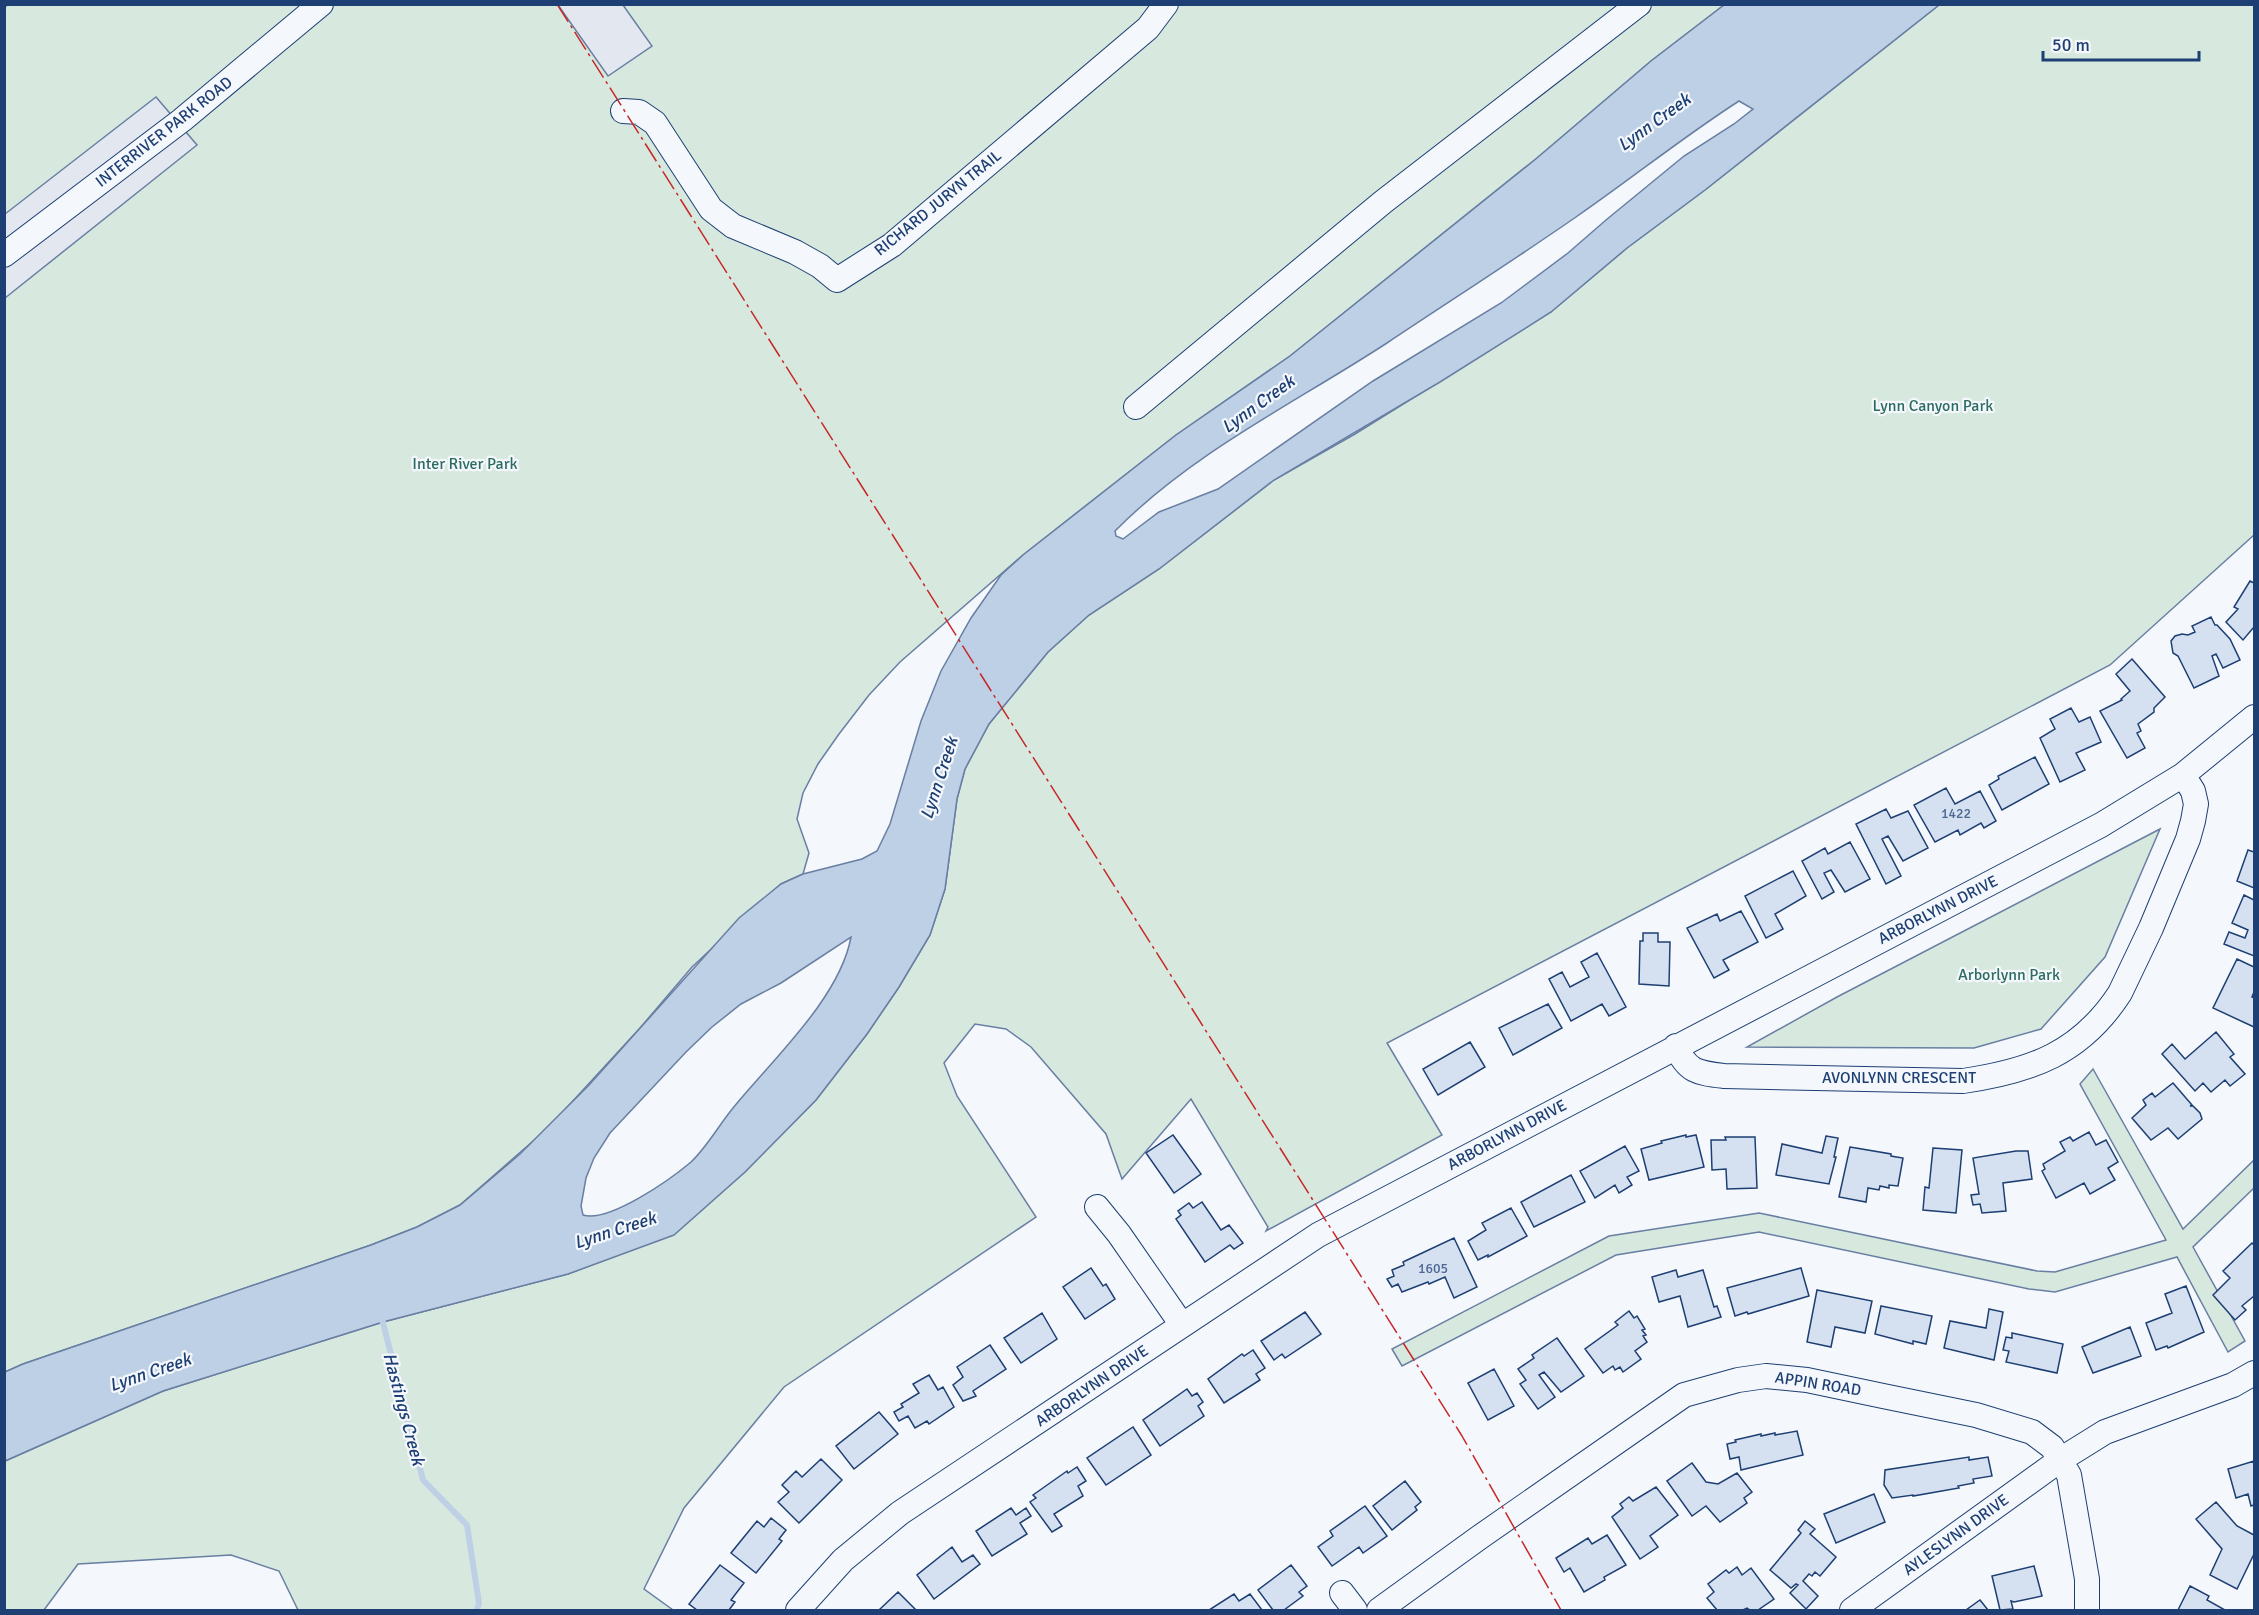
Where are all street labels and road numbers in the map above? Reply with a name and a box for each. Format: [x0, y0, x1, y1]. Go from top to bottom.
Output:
street label: INTERRIVER PARK ROAD [92, 72, 236, 192]
street label: RICHARD JURYN TRAIL [870, 146, 1006, 260]
street label: ARBORLYNN DRIVE [1875, 871, 2001, 949]
street label: AVONLYNN CRESCENT [1822, 1068, 1976, 1088]
street label: ARBORLYNN DRIVE [1444, 1095, 1570, 1175]
street label: ARBORLYNN DRIVE [1032, 1341, 1152, 1431]
street label: APPIN ROAD [1774, 1367, 1862, 1401]
street label: AYLESLYNN DRIVE [1899, 1490, 2013, 1580]

